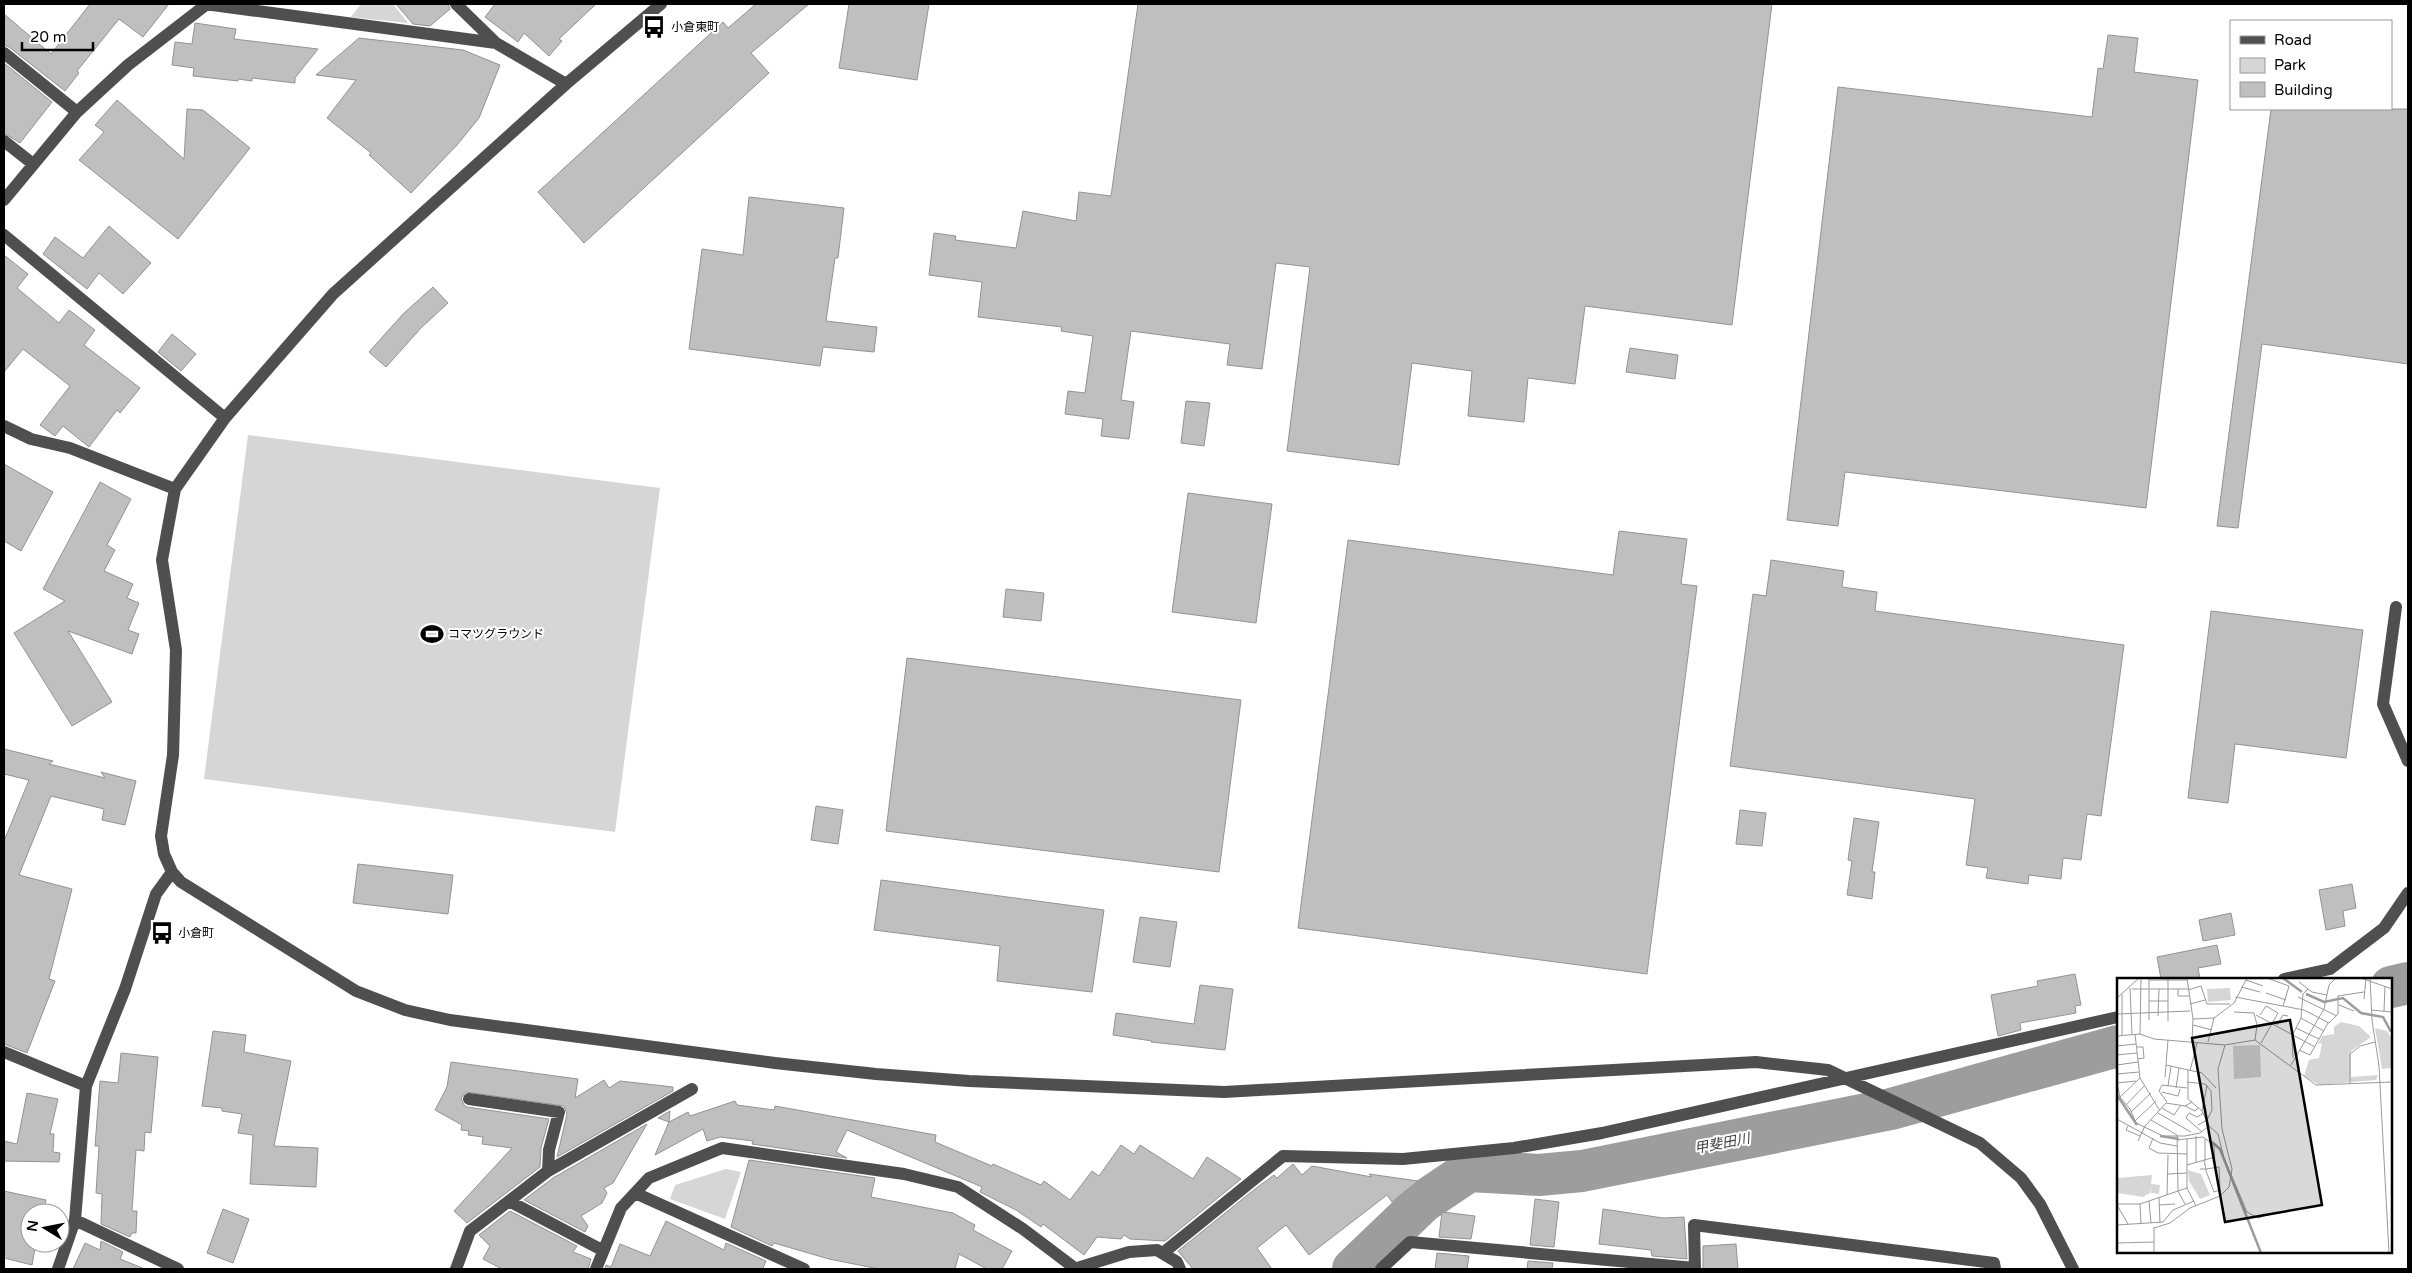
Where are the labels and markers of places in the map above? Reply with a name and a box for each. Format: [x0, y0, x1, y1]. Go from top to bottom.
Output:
bus stop icon: 小倉東町 [641, 14, 667, 40]
place label: 小倉東町 [671, 20, 719, 34]
sports icon: コマツグラウンド [419, 621, 445, 647]
place label: コマツグラウンド [448, 627, 544, 641]
bus stop icon: 小倉町 [149, 920, 175, 946]
place label: 小倉町 [178, 926, 214, 940]

